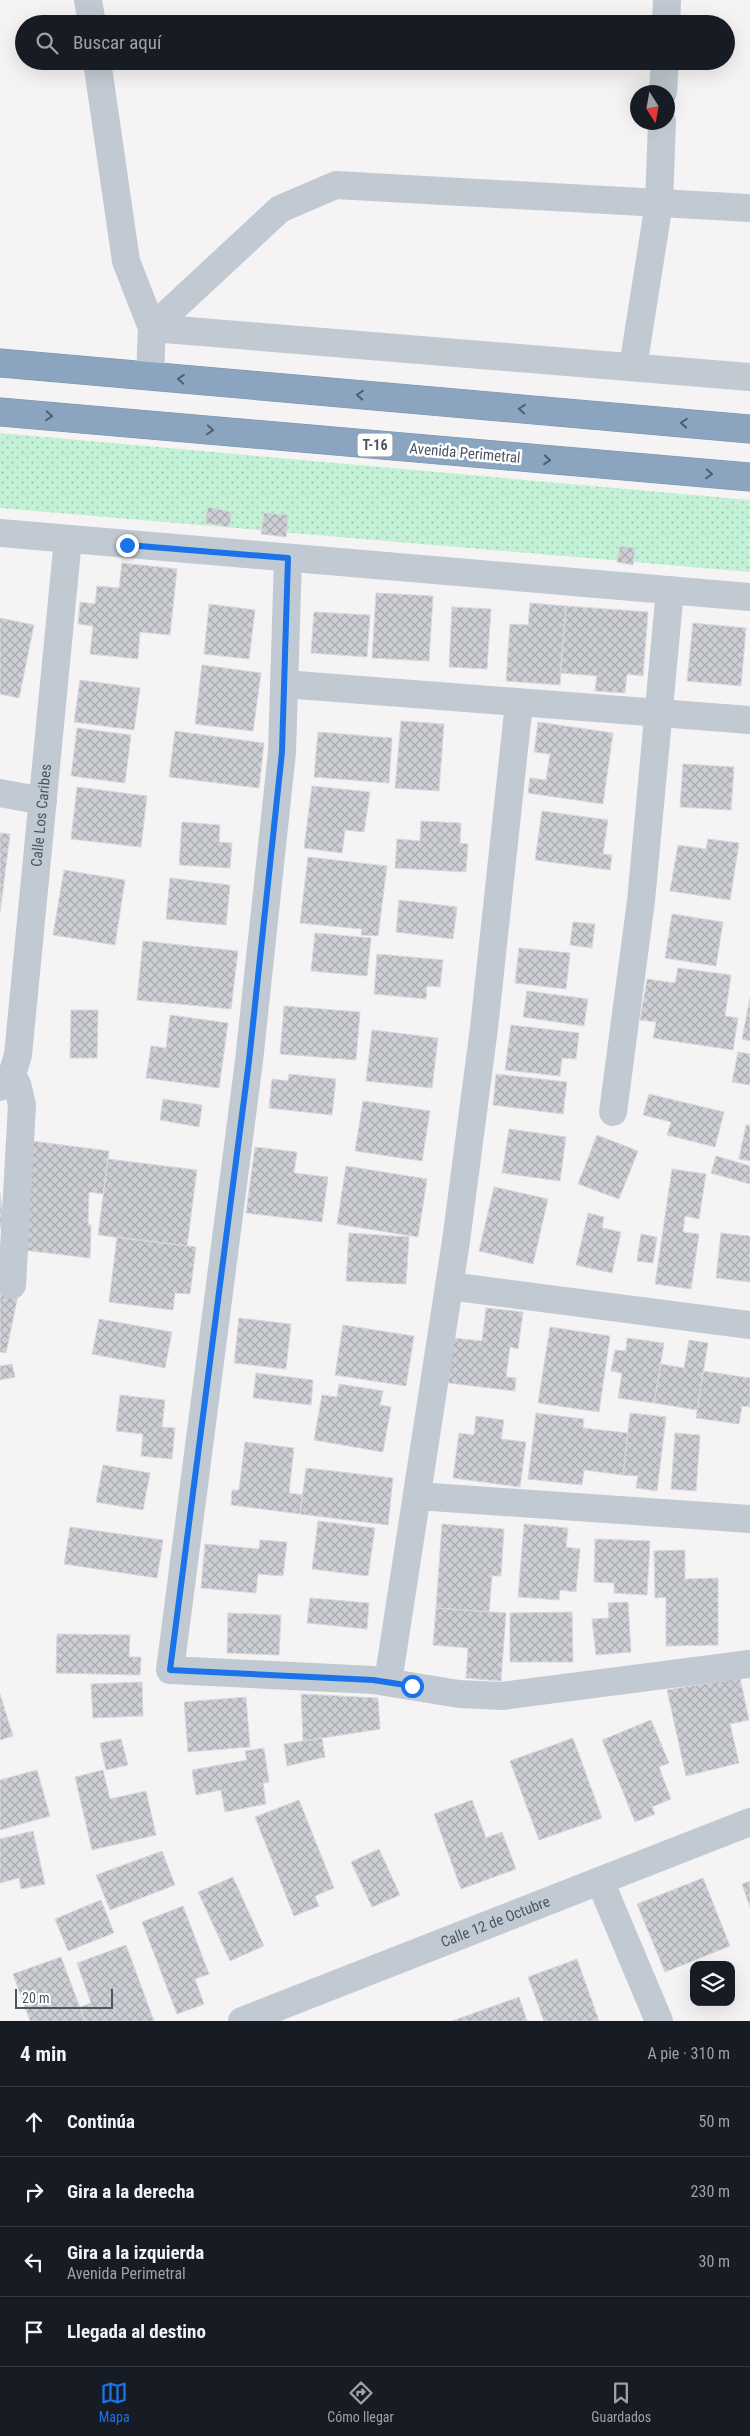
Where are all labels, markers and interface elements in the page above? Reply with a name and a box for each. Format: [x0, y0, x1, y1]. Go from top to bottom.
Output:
search box [15, 15, 735, 70]
icon: search [33, 29, 61, 57]
text: Buscar aquí [73, 31, 162, 54]
north arrow [630, 85, 675, 130]
one-way arrow [177, 374, 185, 385]
one-way arrow [356, 390, 364, 401]
one-way arrow [518, 404, 526, 415]
one-way arrow [45, 411, 53, 422]
one-way arrow [680, 418, 688, 429]
one-way arrow [207, 425, 215, 436]
road number: T-16 [358, 434, 392, 456]
street label: Avenida Perimetral [409, 439, 521, 467]
one-way arrow [543, 454, 551, 465]
one-way arrow [705, 468, 713, 479]
route end [116, 534, 139, 557]
street label: Calle Los Caribes [27, 763, 55, 868]
route start [401, 1675, 424, 1698]
street label: Calle 12 de Octubre [438, 1892, 552, 1951]
map controls [690, 1961, 735, 2006]
button: layers [690, 1961, 735, 2006]
scale bar [15, 1986, 112, 2009]
text: 20 m [22, 1990, 50, 2006]
text: 4 min [20, 2042, 67, 2066]
text: A pie · 310 m [647, 2044, 730, 2063]
icon: ahead [20, 2108, 48, 2136]
text: Continúa [67, 2110, 135, 2133]
text: 50 m [698, 2112, 730, 2131]
icon: right [20, 2178, 48, 2206]
text: Gira a la derecha [67, 2180, 194, 2203]
text: 230 m [691, 2182, 730, 2201]
text: Gira a la izquierda [67, 2241, 204, 2264]
icon: left [20, 2248, 48, 2276]
text: 30 m [698, 2252, 730, 2271]
text: Avenida Perimetral [67, 2264, 186, 2283]
icon: arrive [20, 2318, 48, 2346]
text: Llegada al destino [67, 2320, 206, 2343]
tab: Mapa [99, 2379, 130, 2425]
tab: Cómo llegar [327, 2379, 394, 2425]
tab: Guardados [591, 2379, 651, 2425]

